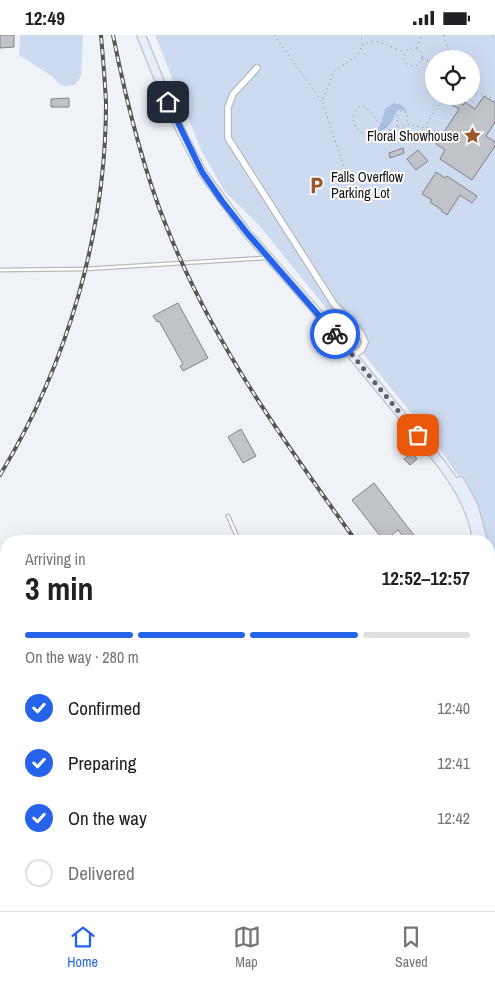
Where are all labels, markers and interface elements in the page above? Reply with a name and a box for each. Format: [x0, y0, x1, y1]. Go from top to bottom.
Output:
text: 12:49 [25, 5, 65, 31]
map controls [425, 50, 480, 105]
button: locate [425, 50, 480, 105]
pin [147, 81, 189, 123]
icon: home [154, 88, 182, 116]
place icon: Floral Showhouse [463, 126, 483, 146]
place label: Floral Showhouse [367, 127, 459, 145]
place label: Falls Overflow Parking Lot [331, 168, 404, 202]
parking icon: Falls Overflow Parking Lot [307, 175, 327, 195]
courier [310, 309, 360, 359]
icon: bike [321, 320, 349, 348]
pin [397, 414, 439, 456]
icon: bag [404, 421, 432, 449]
text: Arriving in [25, 548, 86, 570]
text: 12:52–12:57 [382, 565, 470, 591]
text: 3 min [25, 567, 94, 610]
text: On the way · 280 m [25, 646, 139, 668]
icon: check [25, 694, 53, 722]
text: Confirmed [68, 695, 141, 721]
text: 12:40 [437, 697, 470, 719]
icon: check [25, 749, 53, 777]
text: Preparing [68, 750, 136, 776]
text: 12:41 [437, 752, 470, 774]
icon: check [25, 804, 53, 832]
text: On the way [68, 805, 147, 831]
text: 12:42 [437, 807, 470, 829]
text: Delivered [68, 860, 135, 886]
tab: Home [67, 923, 98, 971]
tab: Map [233, 923, 261, 971]
tab: Saved [395, 923, 428, 971]

